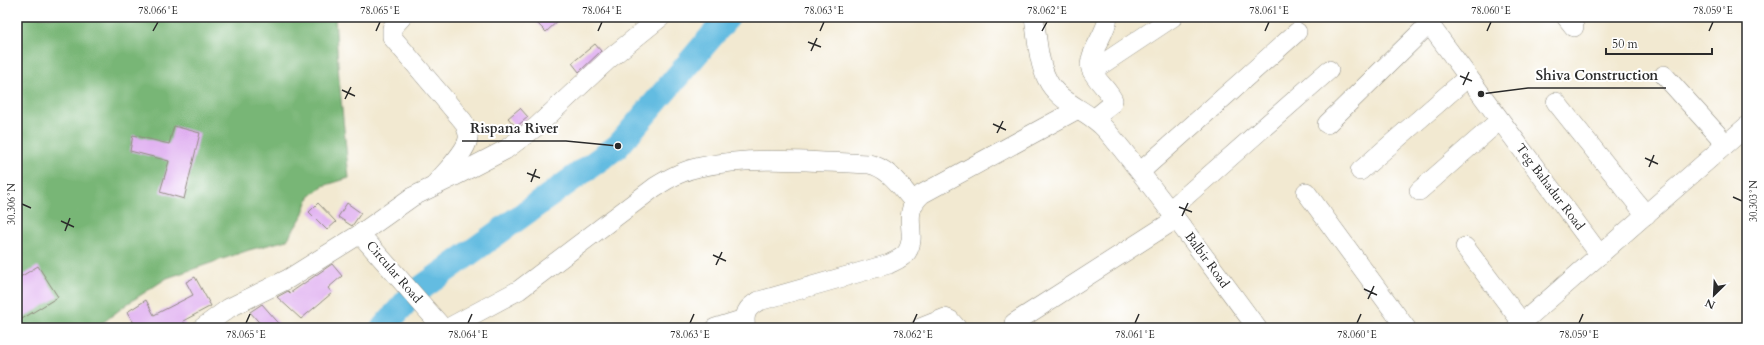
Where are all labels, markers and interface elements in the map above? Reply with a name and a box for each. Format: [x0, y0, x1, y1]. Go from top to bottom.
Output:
text: 78.066°E [138, 4, 178, 18]
text: 78.065°E [360, 4, 400, 18]
text: 78.064°E [582, 4, 622, 18]
text: 78.063°E [804, 4, 844, 18]
text: 78.062°E [1027, 4, 1067, 18]
text: 78.061°E [1249, 4, 1289, 18]
text: 78.060°E [1471, 4, 1511, 18]
text: 78.059°E [1693, 4, 1733, 18]
scale bar [1606, 30, 1712, 56]
text: 50 m [1612, 36, 1639, 52]
callout: Shiva Construction [1528, 62, 1666, 88]
text: Shiva Construction [1536, 66, 1658, 85]
callout: Rispana River [462, 115, 566, 141]
text: Rispana River [470, 119, 558, 138]
street label: Teg Bahadur Road [1511, 140, 1589, 234]
text: 30.303°N [1747, 180, 1761, 222]
text: 30.306°N [5, 183, 19, 225]
street label: Balbir Road [1181, 228, 1233, 292]
street label: Circular Road [362, 237, 426, 307]
north arrow [1694, 275, 1734, 315]
text: N [1702, 295, 1718, 312]
text: 78.065°E [226, 328, 266, 342]
text: 78.064°E [448, 328, 488, 342]
text: 78.063°E [670, 328, 710, 342]
text: 78.062°E [893, 328, 933, 342]
text: 78.061°E [1115, 328, 1155, 342]
text: 78.060°E [1337, 328, 1377, 342]
text: 78.059°E [1559, 328, 1599, 342]

